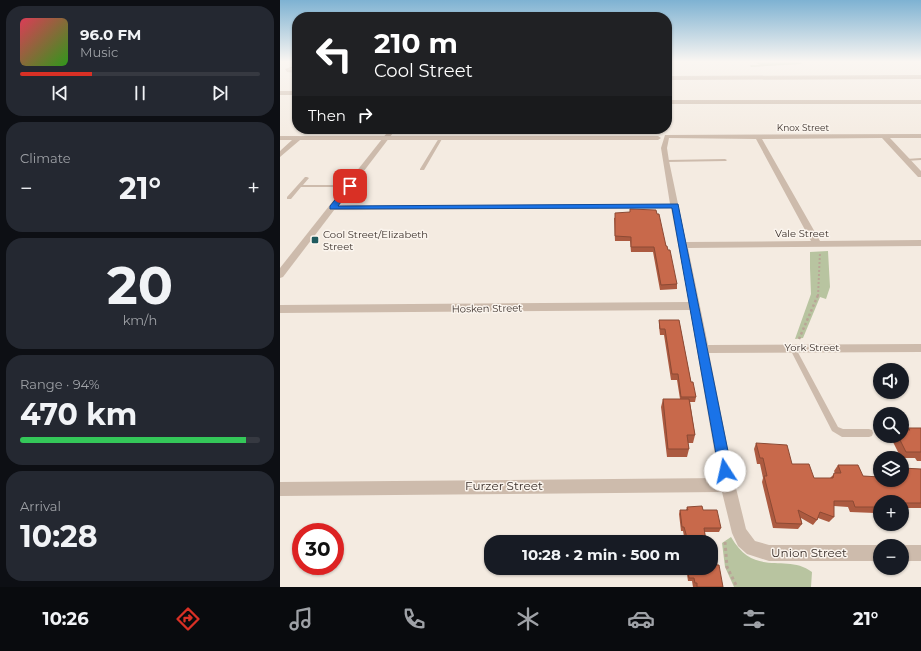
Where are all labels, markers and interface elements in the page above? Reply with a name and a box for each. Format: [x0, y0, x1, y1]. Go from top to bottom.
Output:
text: 96.0 FM [80, 25, 141, 44]
text: 210 m [374, 26, 458, 60]
icon: left [308, 28, 360, 80]
text: Music [80, 44, 118, 60]
text: Cool Street [374, 60, 473, 82]
icon: previous [49, 82, 71, 104]
icon: pause [129, 82, 151, 104]
icon: next [209, 82, 231, 104]
icon: right [354, 104, 376, 126]
text: Then [308, 106, 346, 125]
street label: Knox Street [777, 122, 829, 133]
text: Climate [20, 150, 71, 166]
pin [333, 169, 367, 203]
text: 21° [119, 170, 161, 207]
text: − [20, 175, 33, 202]
text: + [247, 175, 260, 202]
icon: arrive [339, 175, 361, 197]
street label: Vale Street [775, 227, 829, 240]
place label: Cool Street/Elizabeth Street [323, 228, 428, 253]
marker: Cool Street/Elizabeth Street [310, 235, 320, 245]
text: 20 [107, 254, 173, 317]
street label: Hosken Street [452, 301, 522, 316]
text: km/h [123, 312, 157, 328]
street label: York Street [785, 341, 839, 354]
map controls [873, 363, 909, 575]
button: sound [873, 363, 909, 399]
text: Range · 94% [20, 376, 100, 392]
text: 470 km [20, 396, 137, 433]
button: search [873, 407, 909, 443]
position arrow [704, 450, 746, 492]
button: layers [873, 451, 909, 487]
street label: Furzer Street [465, 478, 543, 493]
button: + [873, 495, 909, 531]
text: Arrival [20, 498, 61, 514]
text: 10:28 [20, 518, 98, 555]
speed limit sign: 30 [292, 523, 344, 575]
button: − [873, 539, 909, 575]
text: 10:28 · 2 min · 500 m [522, 545, 680, 564]
street label: Union Street [771, 545, 847, 560]
icon: directions [174, 605, 202, 633]
icon: music [287, 605, 315, 633]
icon: phone [400, 605, 428, 633]
icon: climate [514, 605, 542, 633]
icon: car [627, 605, 655, 633]
icon: filters [740, 605, 768, 633]
text: 10:26 [43, 608, 89, 630]
text: 21° [853, 608, 878, 630]

